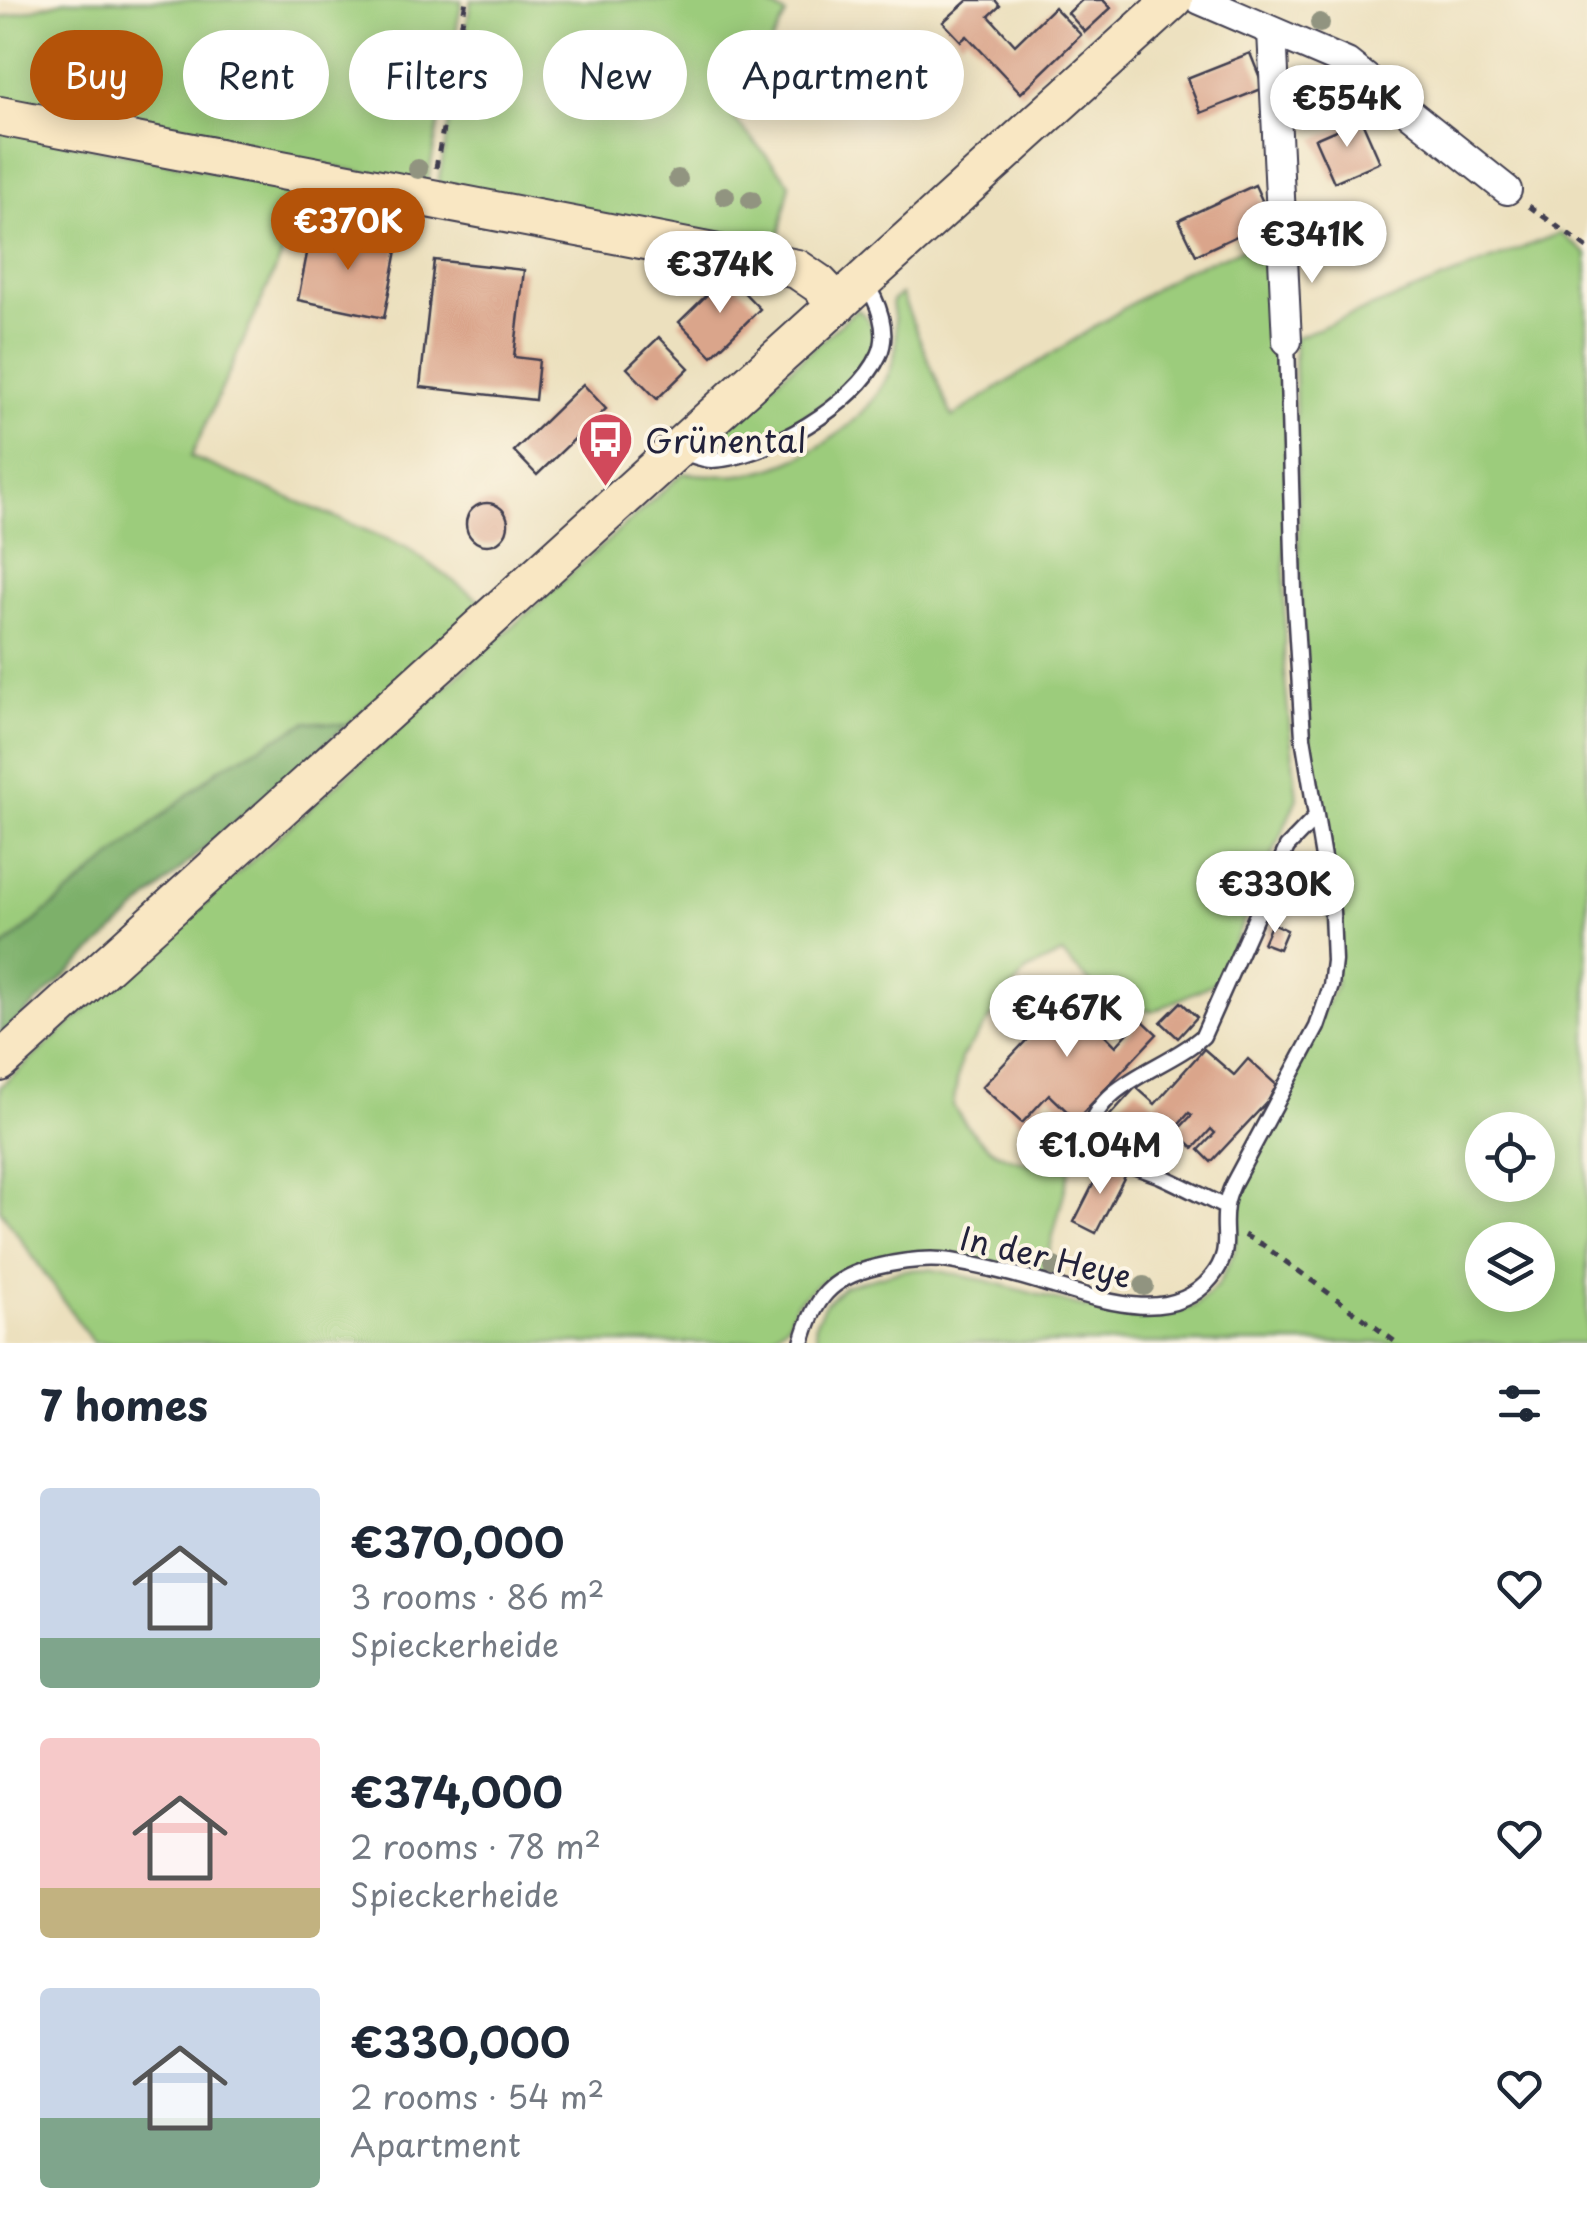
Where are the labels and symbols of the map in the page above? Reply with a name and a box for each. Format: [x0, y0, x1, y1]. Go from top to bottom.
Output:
pin: €554K [1277, 65, 1417, 150]
pin: €370K [278, 188, 418, 273]
pin: €341K [1242, 201, 1382, 286]
pin: €374K [650, 231, 790, 316]
bus stop icon: Grünental [576, 410, 636, 489]
place label: Grünental [645, 416, 806, 464]
pin: €330K [1205, 851, 1345, 936]
pin: €467K [997, 975, 1137, 1060]
pin: €1.04M [1019, 1112, 1181, 1197]
street label: In der Heye [956, 1213, 1136, 1299]

